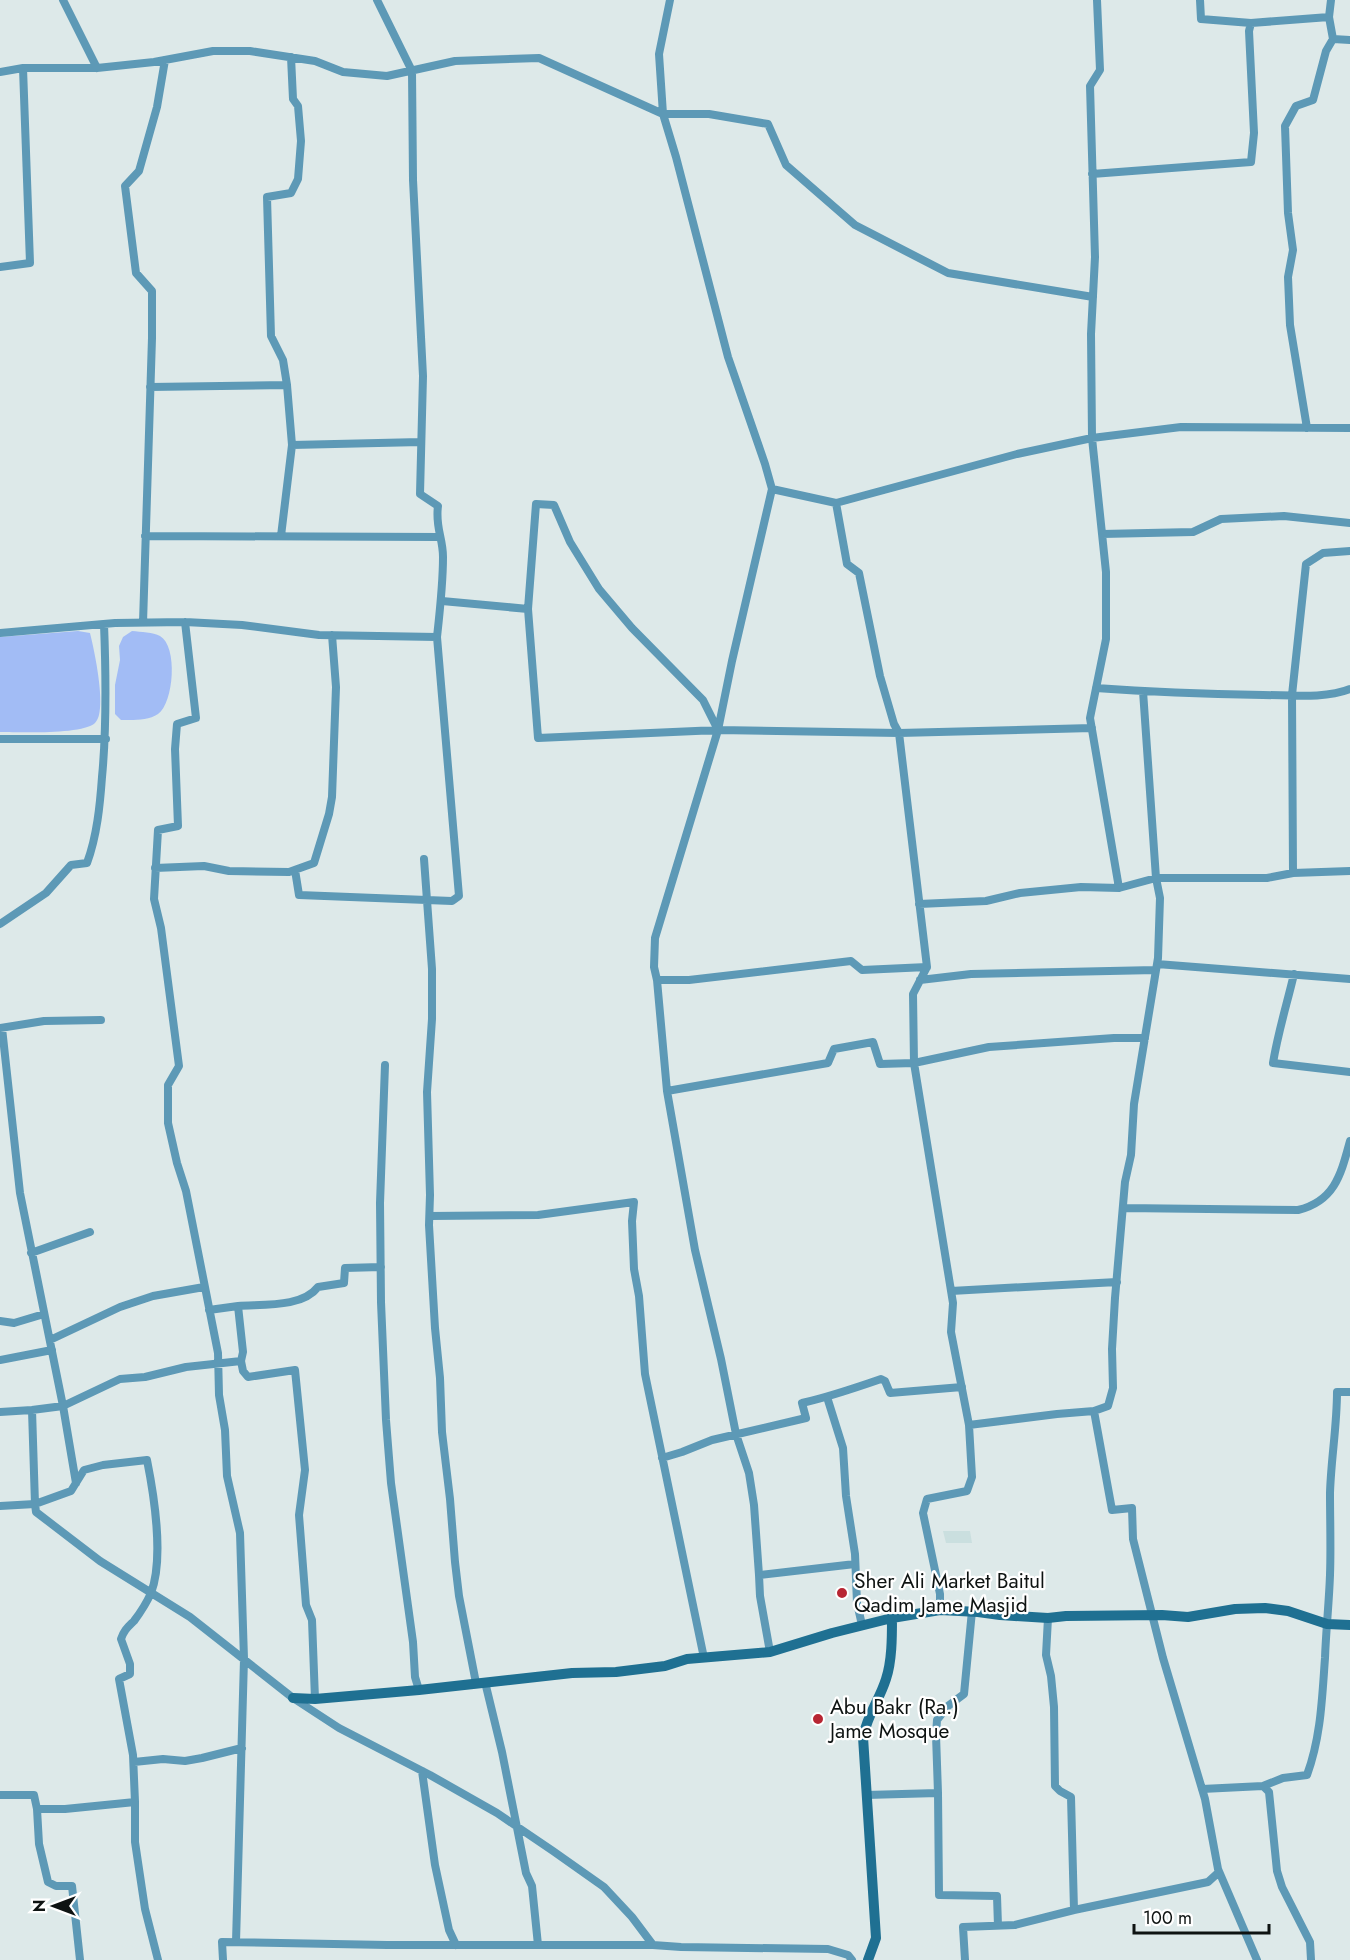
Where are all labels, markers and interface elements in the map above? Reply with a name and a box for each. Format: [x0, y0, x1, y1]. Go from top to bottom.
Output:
place label: Sher Ali Market Baitul Qadim Jame Masjid [854, 1566, 1045, 1620]
marker: Sher Ali Market Baitul Qadim Jame Masjid [835, 1586, 849, 1600]
place label: Abu Bakr (Ra.) Jame Mosque [827, 1692, 959, 1746]
marker: Abu Bakr (Ra.) Jame Mosque [811, 1712, 825, 1726]
north arrow [24, 1876, 84, 1936]
scale bar [1134, 1897, 1269, 1935]
text: N [28, 1900, 51, 1912]
text: 100 m [1143, 1905, 1192, 1931]

